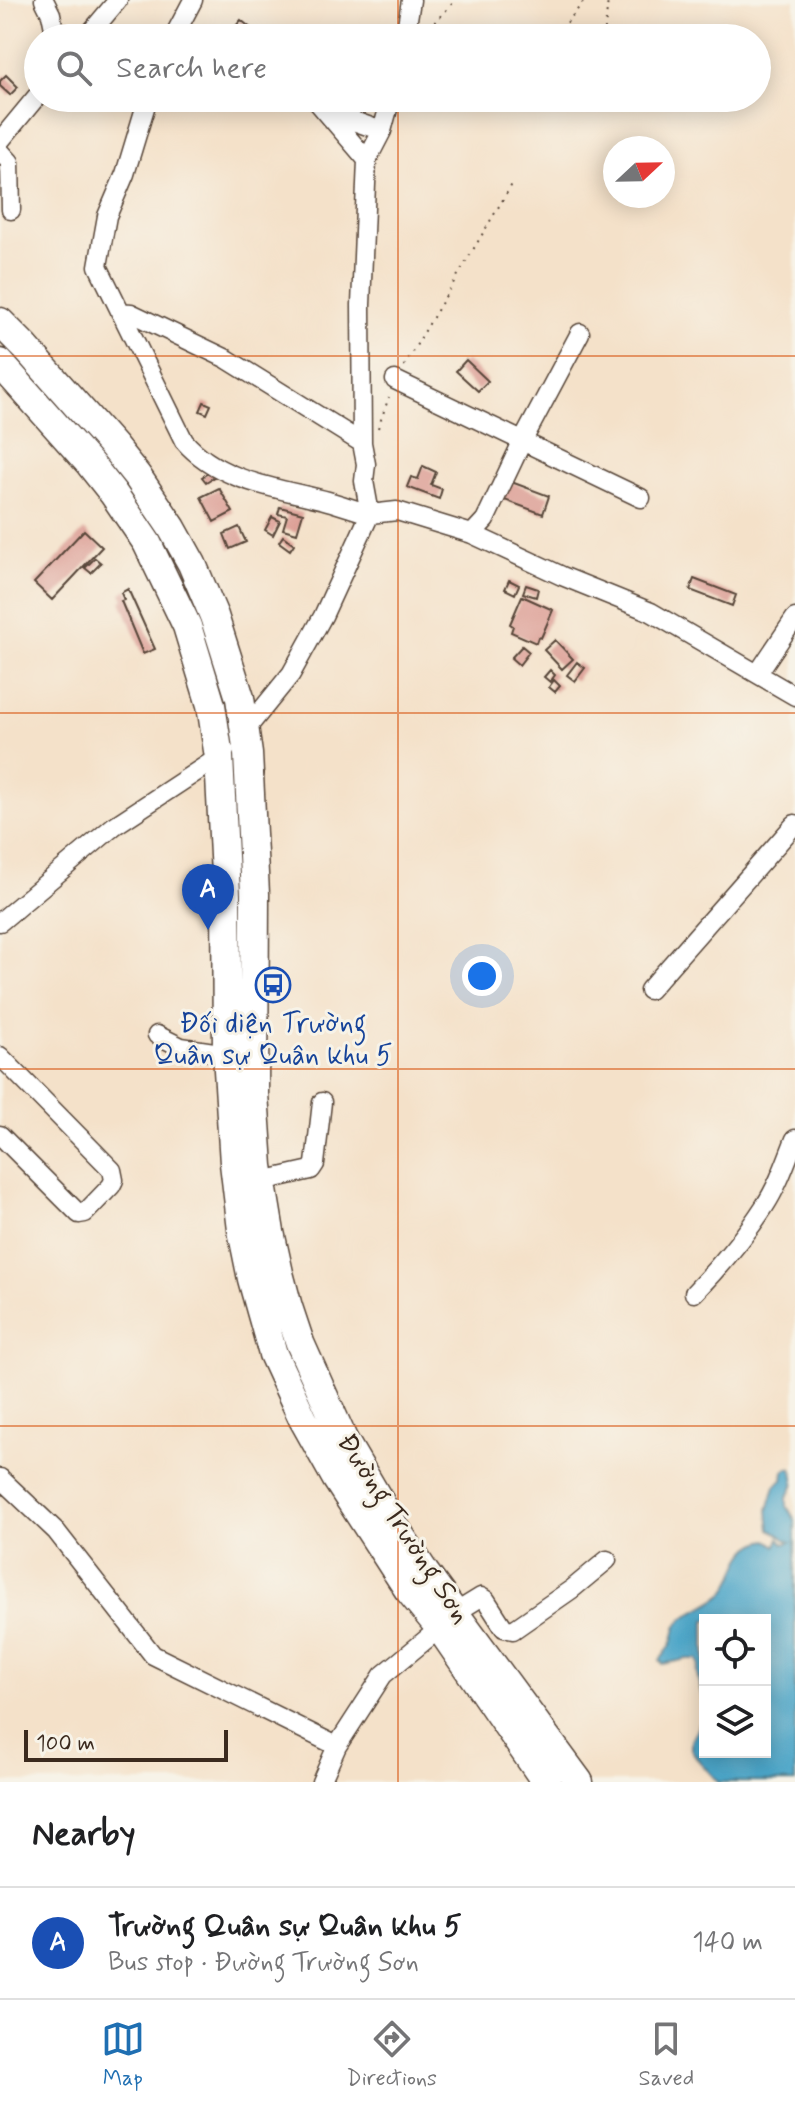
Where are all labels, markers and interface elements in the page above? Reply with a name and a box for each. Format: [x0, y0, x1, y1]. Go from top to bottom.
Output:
search box [24, 24, 771, 112]
icon: search [52, 46, 96, 90]
text: Search here [116, 49, 267, 88]
north arrow [603, 136, 675, 208]
pin: A [182, 864, 234, 930]
your location [462, 956, 502, 996]
bus stop icon: Đối diện Trường Quân sự Quân khu 5 [254, 966, 292, 1004]
place label: Đối diện Trường Quân sự Quân khu 5 [153, 1006, 393, 1075]
street label: Đường Trường Sơn [325, 1426, 479, 1633]
map controls [699, 1614, 771, 1758]
button: locate [699, 1614, 771, 1686]
button: layers [699, 1686, 771, 1758]
scale bar [24, 1726, 228, 1762]
text: 100 m [36, 1730, 95, 1758]
text: Nearby [32, 1812, 136, 1857]
text: Trường Quân sự Quân khu 5 [108, 1907, 462, 1946]
text: A [49, 1926, 67, 1960]
text: 140 m [692, 1926, 763, 1960]
text: Bus stop · Đường Trường Sơn [108, 1946, 419, 1980]
tab: Map [101, 2017, 145, 2093]
tab: Directions [346, 2017, 437, 2093]
tab: Saved [639, 2017, 694, 2093]

